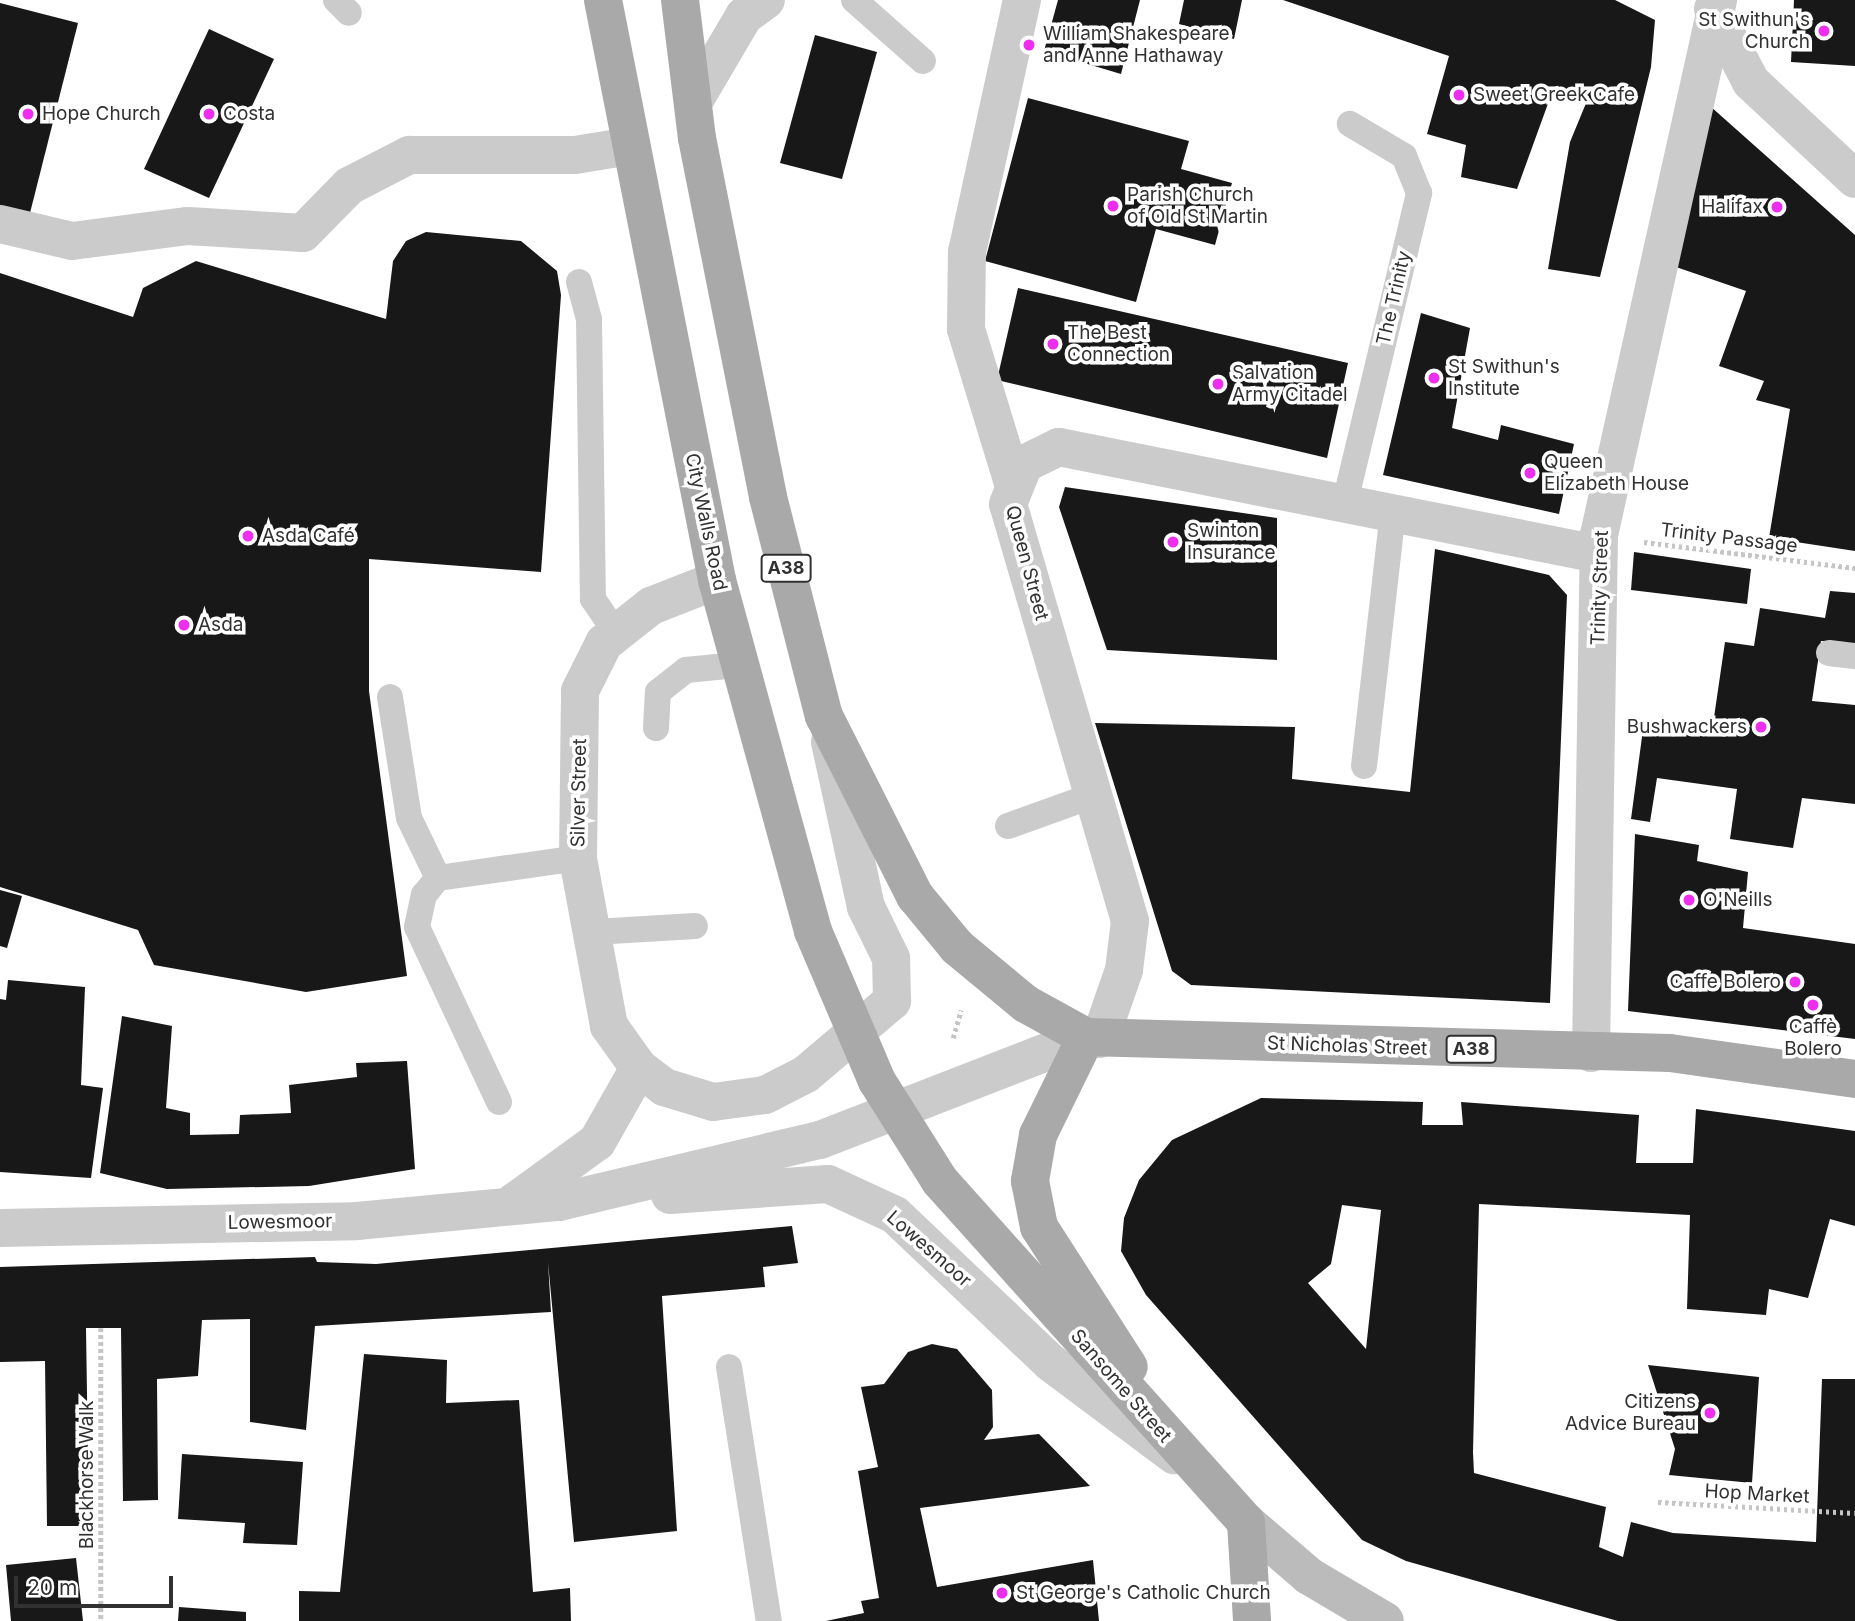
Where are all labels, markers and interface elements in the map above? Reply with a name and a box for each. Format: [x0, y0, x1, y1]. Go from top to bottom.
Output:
place label: St Swithun's Church [1698, 9, 1810, 53]
place label: William Shakespeare and Anne Hathaway [1043, 23, 1229, 67]
marker: St Swithun's Church [1816, 23, 1832, 39]
marker: William Shakespeare and Anne Hathaway [1021, 37, 1037, 53]
place label: Sweet Greek Cafe [1473, 84, 1635, 106]
marker: Sweet Greek Cafe [1451, 87, 1467, 103]
place label: Hope Church [42, 103, 161, 125]
place label: Costa [223, 103, 275, 125]
marker: Hope Church [20, 106, 36, 122]
marker: Costa [201, 106, 217, 122]
place label: Parish Church of Old St Martin [1127, 184, 1268, 228]
place label: Halifax [1701, 196, 1763, 218]
marker: Parish Church of Old St Martin [1105, 198, 1121, 214]
marker: Halifax [1769, 199, 1785, 215]
street label: The Trinity [1372, 249, 1416, 347]
place label: The Best Connection [1067, 322, 1170, 366]
marker: The Best Connection [1045, 336, 1061, 352]
place label: St Swithun's Institute [1448, 356, 1560, 400]
place label: Salvation Army Citadel [1232, 362, 1348, 406]
marker: St Swithun's Institute [1426, 370, 1442, 386]
marker: Salvation Army Citadel [1210, 376, 1226, 392]
street label: City Walls Road [680, 451, 732, 593]
place label: Queen Elizabeth House [1544, 451, 1689, 495]
marker: Queen Elizabeth House [1522, 465, 1538, 481]
street label: Queen Street [1001, 503, 1053, 623]
street label: Trinity Passage [1659, 518, 1799, 558]
place label: Swinton Insurance [1187, 520, 1276, 564]
place label: Asda Café [262, 525, 355, 547]
marker: Asda Café [240, 528, 256, 544]
street label: Trinity Street [1587, 530, 1613, 646]
marker: Swinton Insurance [1165, 534, 1181, 550]
road number: A38 [760, 554, 812, 582]
place label: Asda [198, 614, 243, 636]
marker: Asda [176, 617, 192, 633]
place label: Bushwackers [1627, 716, 1747, 738]
marker: Bushwackers [1753, 719, 1769, 735]
street label: Silver Street [567, 738, 591, 848]
place label: O'Neills [1703, 889, 1772, 911]
marker: O'Neills [1681, 892, 1697, 908]
place label: Caffe Bolero [1670, 971, 1781, 993]
marker: Caffe Bolero [1787, 974, 1803, 990]
marker: Caffè Bolero [1805, 997, 1821, 1013]
place label: Caffè Bolero [1784, 1016, 1842, 1060]
street label: St Nicholas Street [1266, 1032, 1428, 1060]
road number: A38 [1445, 1034, 1497, 1064]
street label: Lowesmoor [882, 1206, 976, 1292]
street label: Lowesmoor [227, 1210, 333, 1234]
street label: Sansome Street [1066, 1325, 1176, 1447]
place label: Citizens Advice Bureau [1565, 1391, 1696, 1435]
street label: Blackhorse Walk [76, 1401, 98, 1549]
marker: Citizens Advice Bureau [1702, 1405, 1718, 1421]
street label: Hop Market [1704, 1480, 1810, 1508]
scale bar [18, 1562, 177, 1606]
text: 20 m [27, 1575, 77, 1600]
place label: St George's Catholic Church [1016, 1582, 1271, 1604]
marker: St George's Catholic Church [994, 1585, 1010, 1601]

